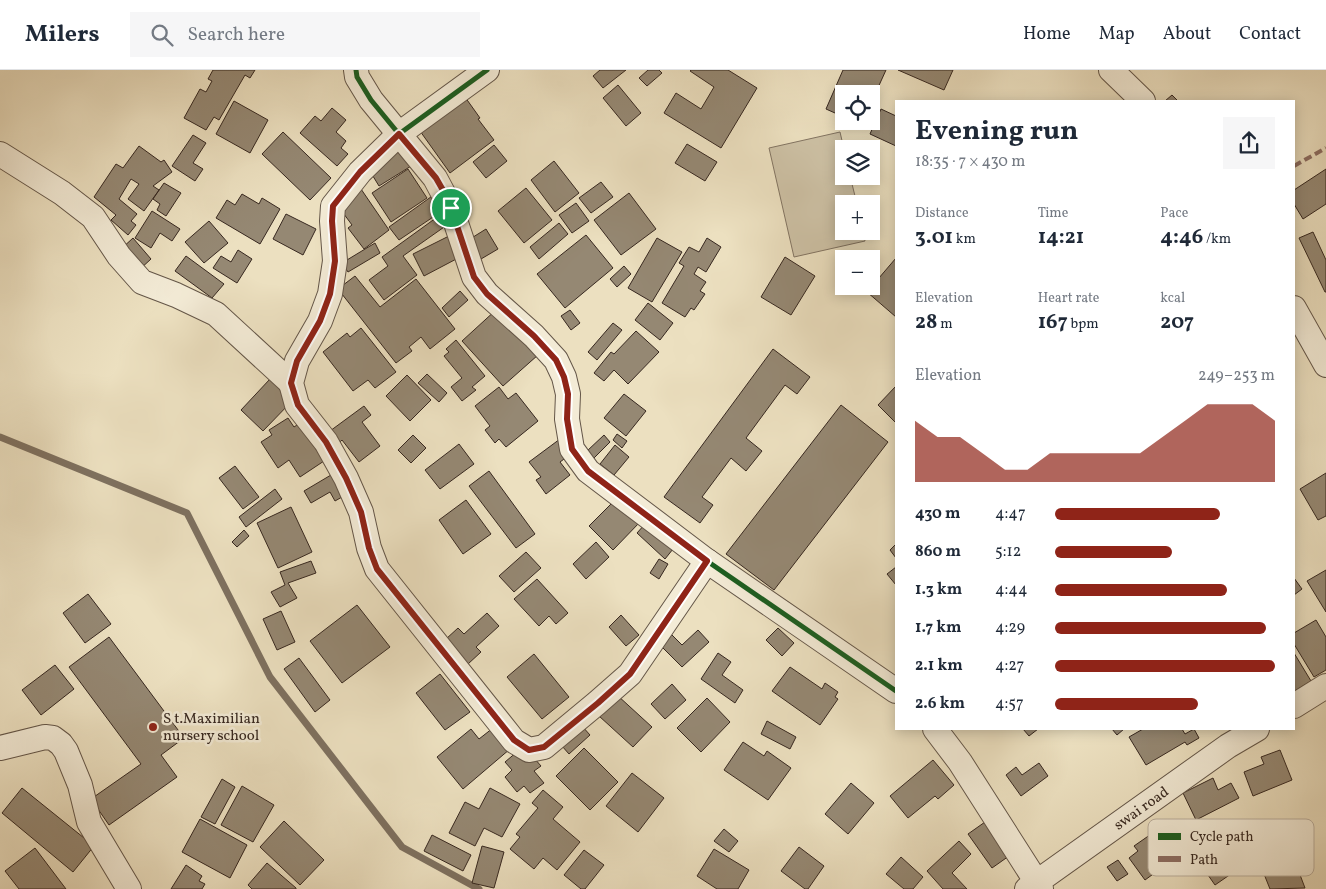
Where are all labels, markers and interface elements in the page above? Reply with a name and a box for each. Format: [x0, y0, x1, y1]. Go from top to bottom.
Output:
search box [130, 12, 480, 57]
text: Milers [25, 18, 100, 52]
icon: search [148, 21, 176, 49]
text: Search here [188, 22, 285, 48]
text: Home [1023, 22, 1071, 47]
text: Map [1099, 22, 1135, 47]
text: About [1163, 22, 1211, 47]
text: Contact [1239, 22, 1301, 47]
map controls [835, 85, 880, 295]
button: locate [835, 85, 880, 130]
text: Evening run [915, 112, 1079, 151]
button: share [1223, 117, 1275, 169]
button: layers [835, 140, 880, 185]
text: 18:35 · 7 × 430 m [915, 151, 1025, 173]
pin [430, 187, 472, 229]
icon: arrive [437, 194, 465, 222]
button: + [835, 195, 880, 240]
text: Distance [915, 204, 969, 223]
text: Time [1038, 204, 1068, 223]
text: Pace [1160, 204, 1188, 223]
text: 3.01 [915, 223, 953, 252]
text: 14:21 [1038, 223, 1084, 252]
text: 4:46 [1160, 223, 1203, 252]
text: km [953, 230, 976, 249]
text: /km [1203, 230, 1231, 249]
button: − [835, 250, 880, 295]
text: Elevation [915, 289, 973, 308]
text: Heart rate [1038, 289, 1099, 308]
text: kcal [1160, 289, 1185, 308]
text: 28 [915, 308, 937, 337]
text: 167 [1038, 308, 1068, 337]
text: 207 [1160, 308, 1194, 337]
text: m [937, 315, 953, 334]
text: bpm [1068, 315, 1099, 334]
text: Elevation [915, 365, 982, 387]
text: 249–253 m [1198, 365, 1275, 387]
text: 430 m [915, 503, 961, 525]
text: 4:47 [995, 503, 1026, 525]
text: 860 m [915, 541, 961, 563]
text: 5:12 [995, 541, 1021, 563]
text: 1.3 km [915, 579, 962, 601]
text: 4:44 [995, 579, 1027, 601]
text: 1.7 km [915, 617, 962, 639]
text: 4:29 [995, 617, 1025, 639]
text: 2.1 km [915, 655, 963, 677]
text: 4:27 [995, 655, 1024, 677]
text: 2.6 km [915, 693, 965, 715]
text: 4:57 [995, 693, 1024, 715]
place label: S t.Maximilian nursery school [163, 709, 260, 747]
marker: S t.Maximilian nursery school [147, 721, 159, 733]
street label: swai road [1110, 782, 1174, 836]
legend [1148, 819, 1314, 876]
text: Cycle path [1190, 828, 1254, 847]
text: Path [1190, 851, 1218, 870]

